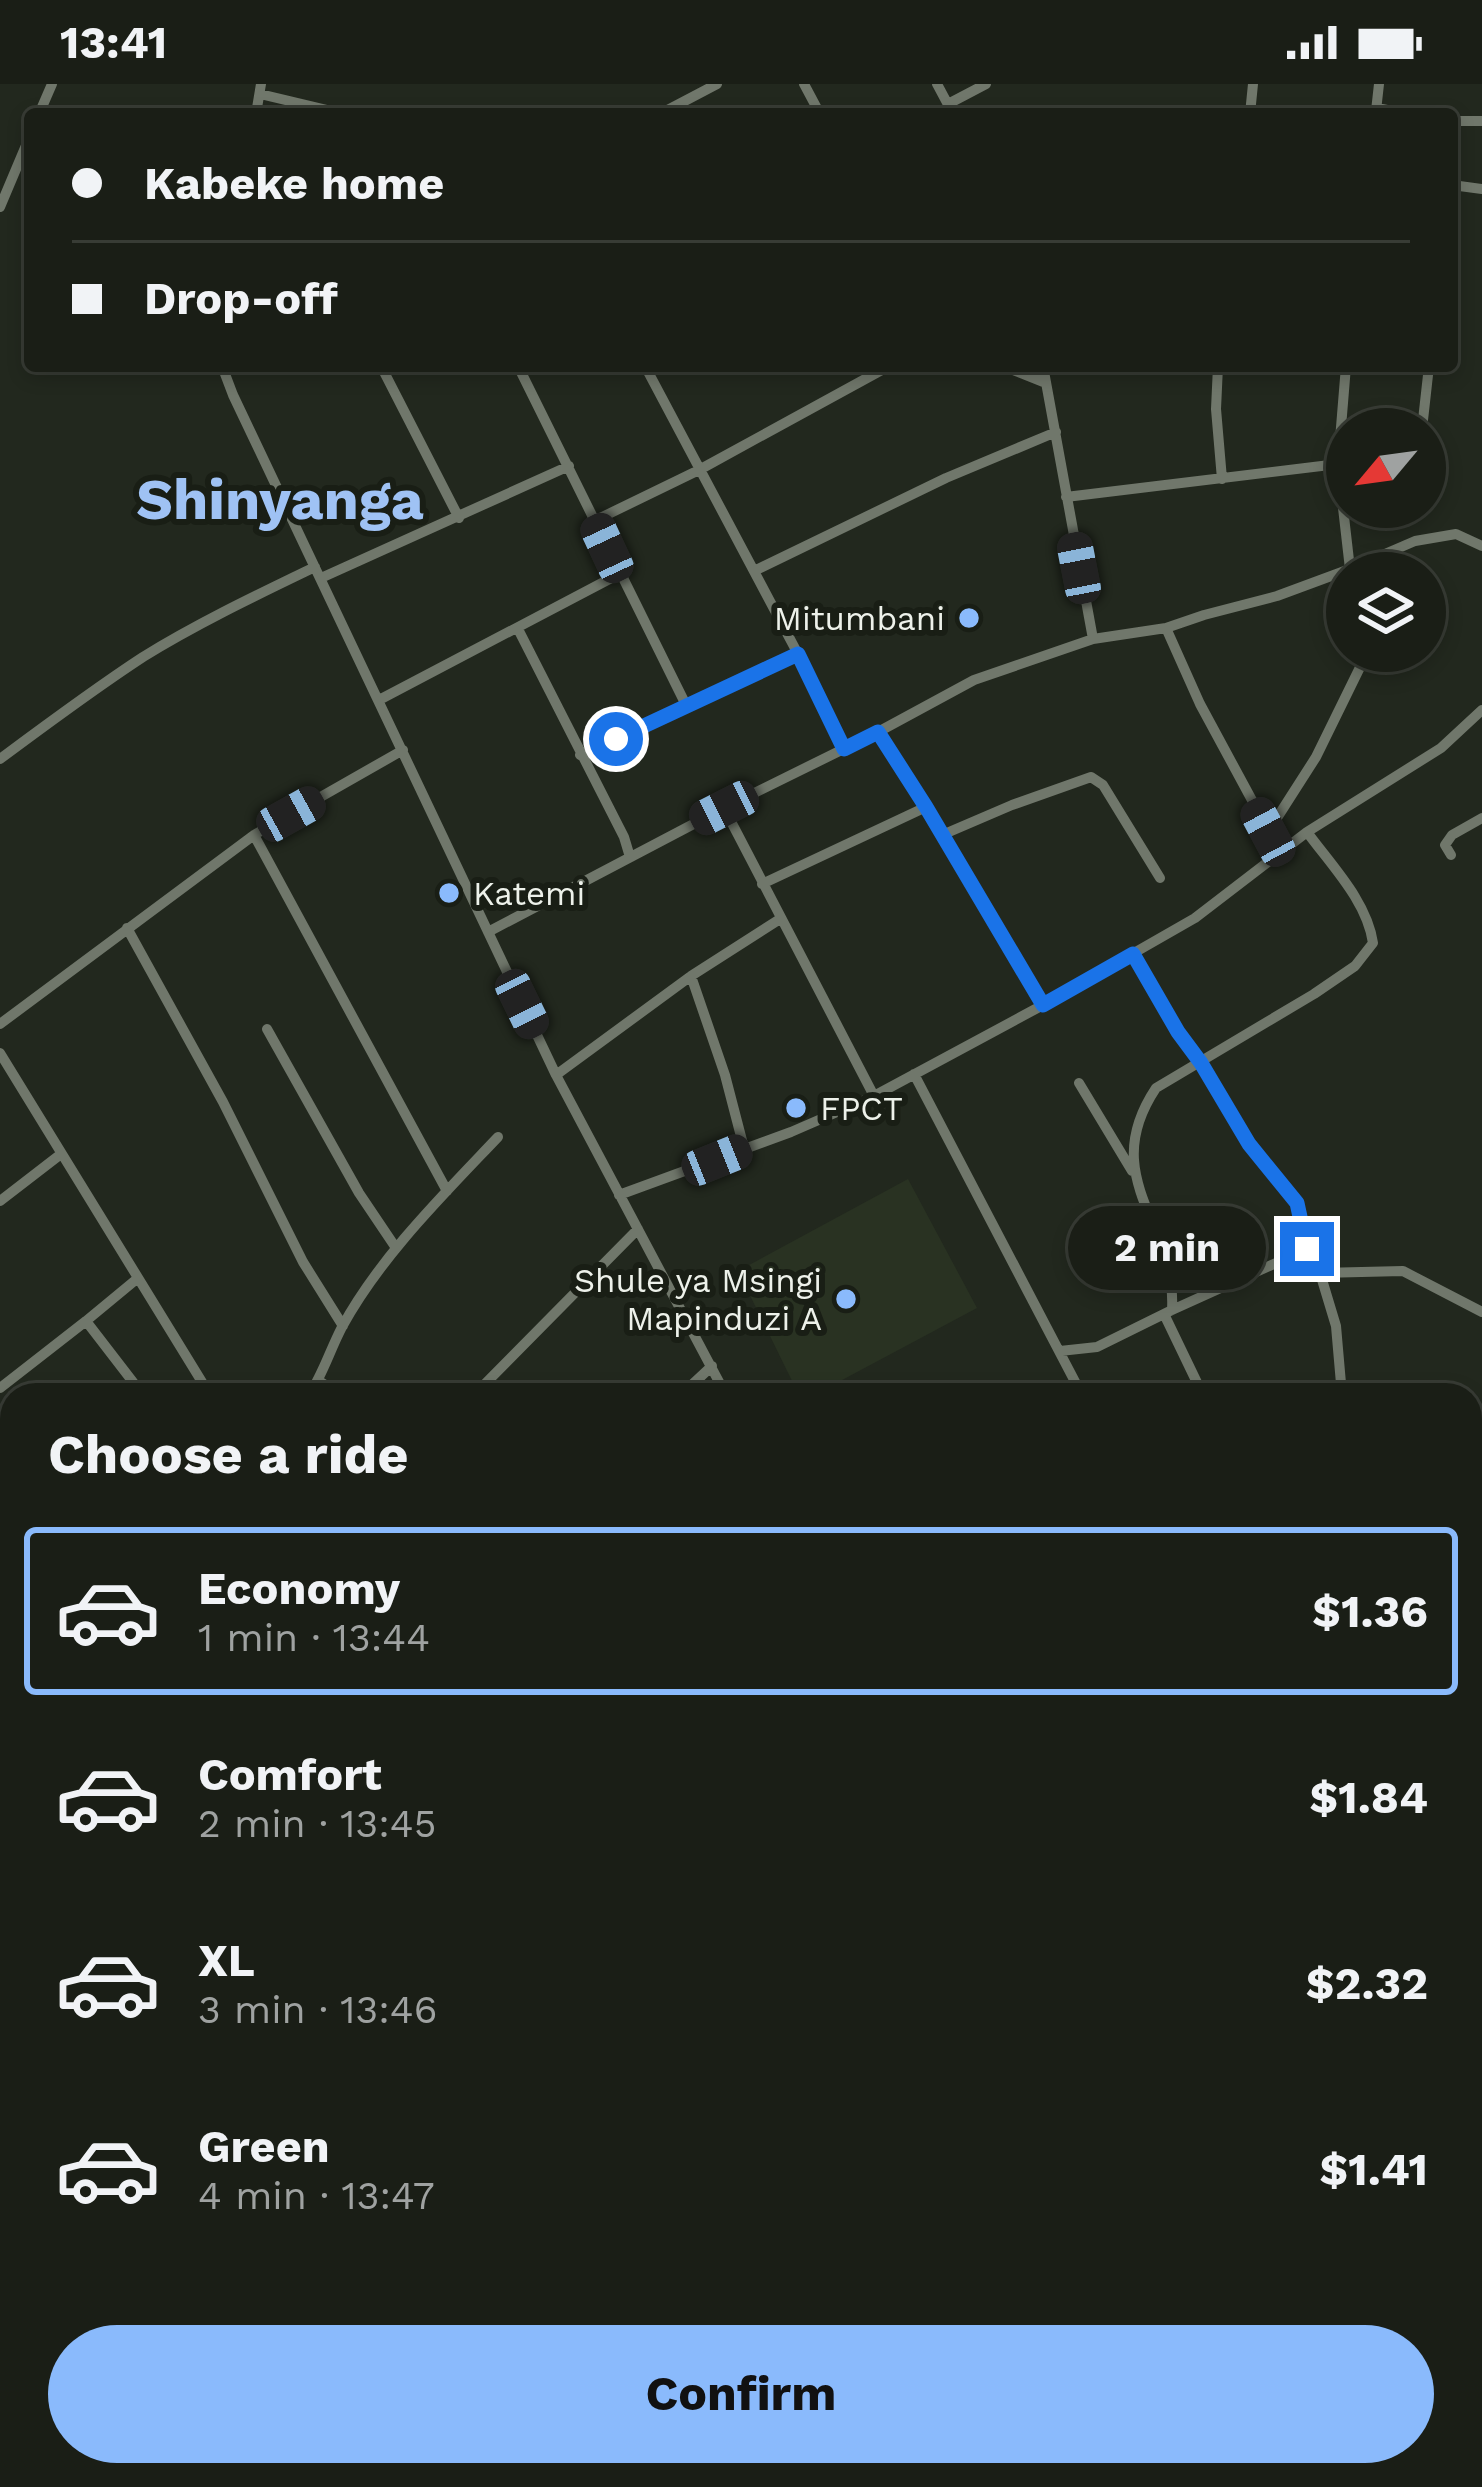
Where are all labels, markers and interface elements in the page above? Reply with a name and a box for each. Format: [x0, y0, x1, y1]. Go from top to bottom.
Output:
text: 13:41 [60, 16, 167, 69]
text: Kabeke home [144, 157, 444, 210]
text: Drop-off [144, 272, 338, 325]
north arrow [1326, 408, 1446, 528]
map controls [1326, 408, 1446, 672]
district label: Shinyanga [136, 466, 424, 533]
car [575, 508, 639, 588]
car [1054, 529, 1104, 607]
button: layers [1326, 552, 1446, 672]
place label: Mitumbani [774, 599, 945, 638]
marker: Mitumbani [956, 605, 982, 631]
route start [589, 712, 643, 766]
car [684, 776, 764, 840]
car [251, 781, 331, 847]
car [1235, 792, 1301, 872]
place label: Katemi [473, 874, 585, 913]
marker: Katemi [436, 880, 462, 906]
car [490, 964, 554, 1044]
place label: FPCT [820, 1089, 903, 1128]
marker: FPCT [783, 1095, 809, 1121]
car [677, 1130, 757, 1190]
callout: 2 min [1067, 1207, 1265, 1291]
route end [1280, 1222, 1334, 1276]
text: 2 min [1114, 1225, 1220, 1270]
place label: Shule ya Msingi Mapinduzi A [574, 1261, 822, 1338]
marker: Shule ya Msingi Mapinduzi A [833, 1286, 859, 1312]
text: Choose a ride [48, 1423, 409, 1486]
icon: car [54, 1557, 162, 1665]
text: Economy [198, 1562, 400, 1615]
text: $1.36 [1312, 1585, 1428, 1638]
text: 1 min · 13:44 [198, 1615, 430, 1660]
icon: car [54, 1743, 162, 1851]
text: Comfort [198, 1748, 382, 1801]
text: $1.84 [1309, 1771, 1428, 1824]
text: 2 min · 13:45 [198, 1801, 436, 1846]
icon: car [54, 1929, 162, 2037]
text: XL [198, 1934, 255, 1987]
text: $2.32 [1306, 1957, 1428, 2010]
text: 3 min · 13:46 [198, 1987, 437, 2032]
icon: car [54, 2115, 162, 2223]
text: Green [198, 2120, 330, 2173]
text: $1.41 [1320, 2143, 1428, 2196]
text: 4 min · 13:47 [198, 2173, 435, 2218]
button: Confirm [48, 2325, 1434, 2463]

